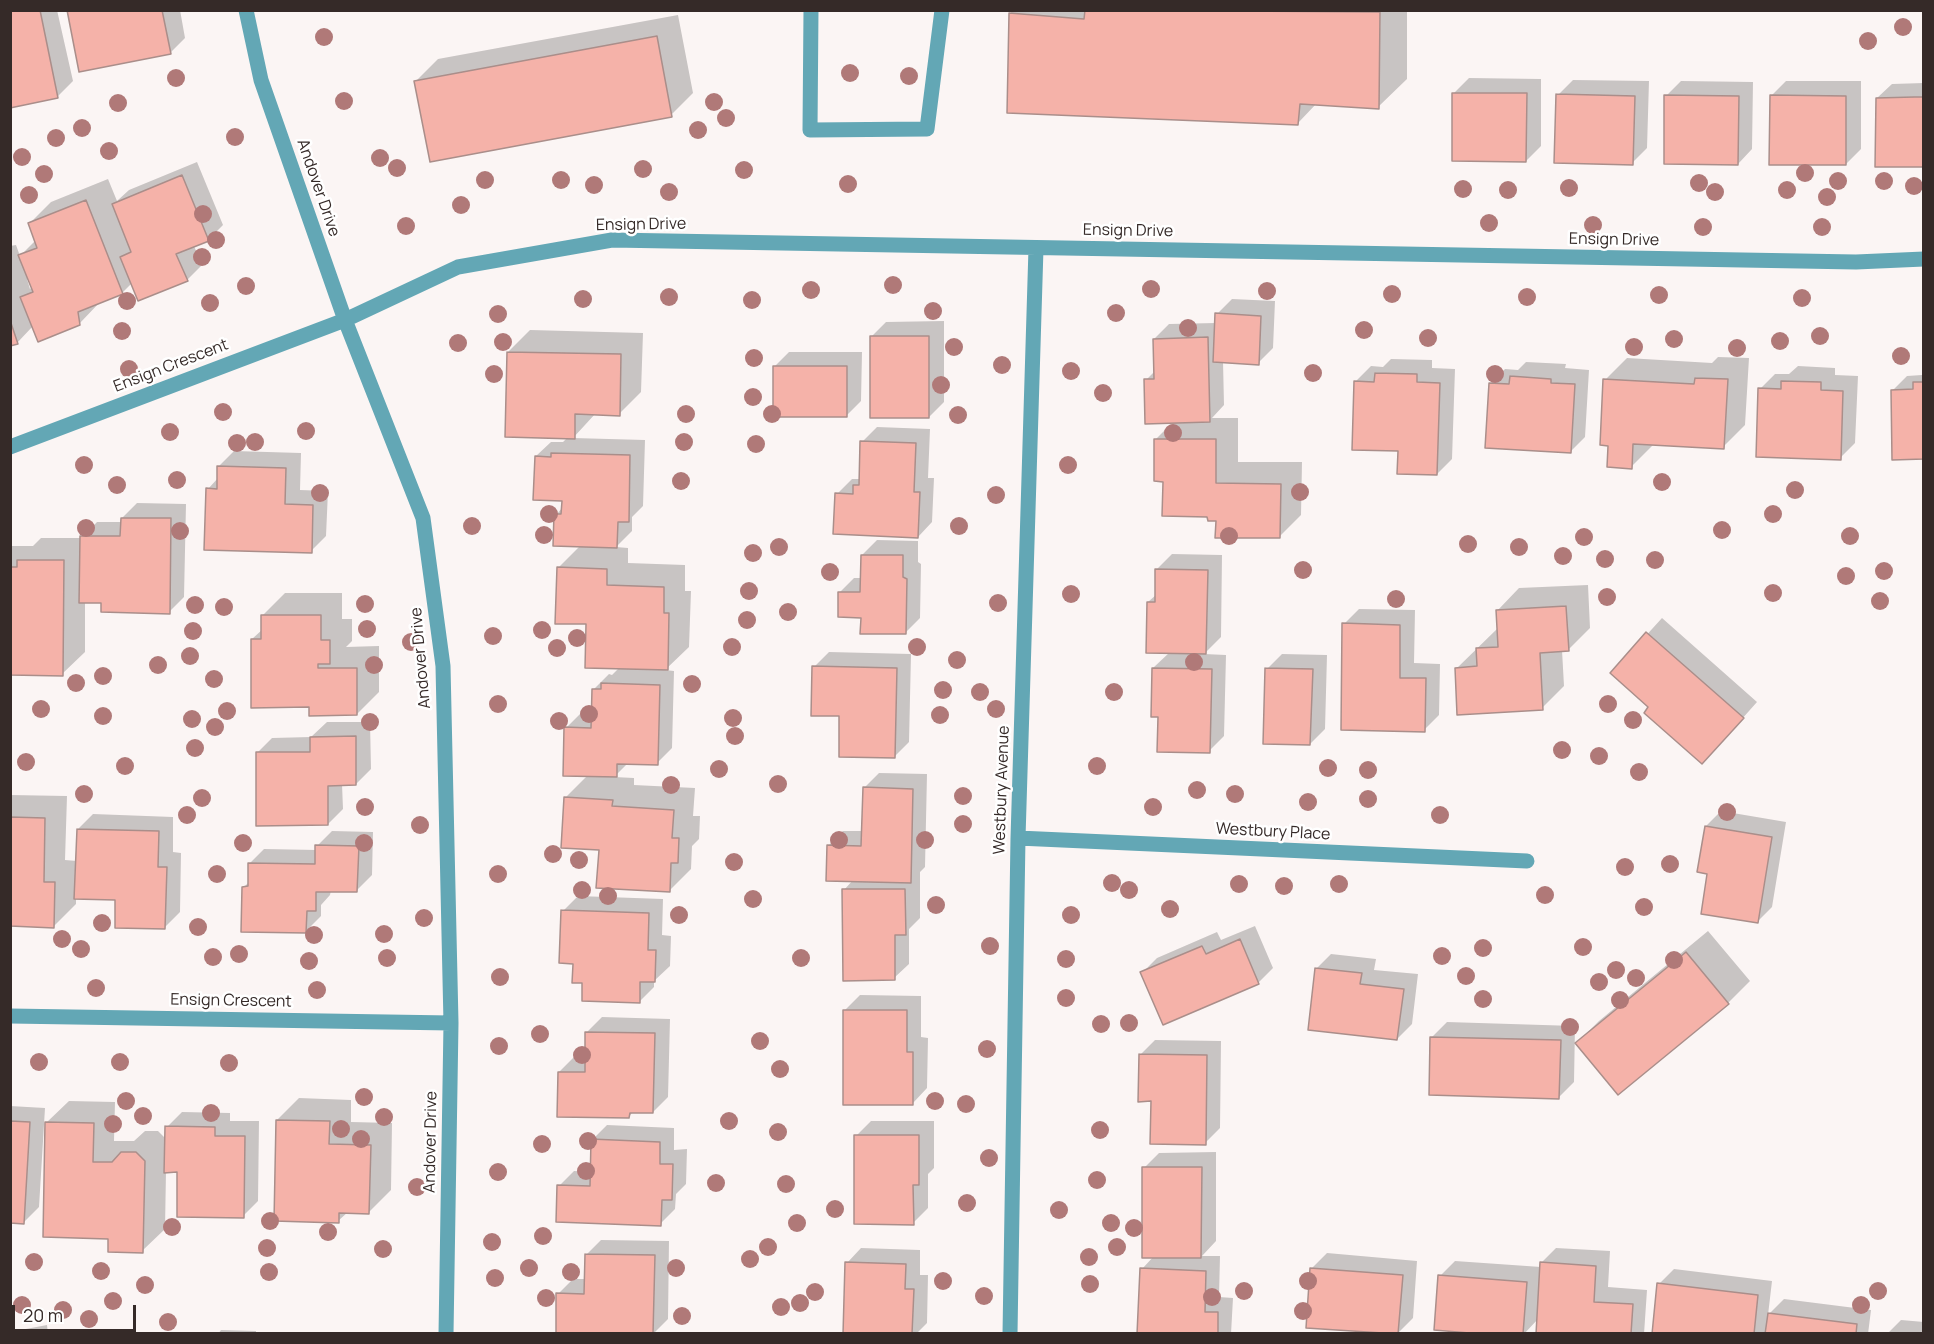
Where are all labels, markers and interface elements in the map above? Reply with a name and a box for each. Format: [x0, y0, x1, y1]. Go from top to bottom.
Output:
street label: Andover Drive [292, 137, 344, 239]
street label: Ensign Drive [596, 215, 686, 235]
street label: Ensign Drive [1083, 221, 1173, 241]
street label: Ensign Drive [1569, 230, 1659, 250]
street label: Ensign Crescent [111, 335, 231, 397]
street label: Andover Drive [407, 606, 435, 710]
street label: Westbury Avenue [990, 725, 1014, 855]
street label: Westbury Place [1215, 819, 1331, 845]
street label: Ensign Crescent [170, 990, 292, 1012]
street label: Andover Drive [421, 1091, 441, 1193]
scale bar [15, 1293, 140, 1331]
text: 20 m [23, 1303, 63, 1327]

